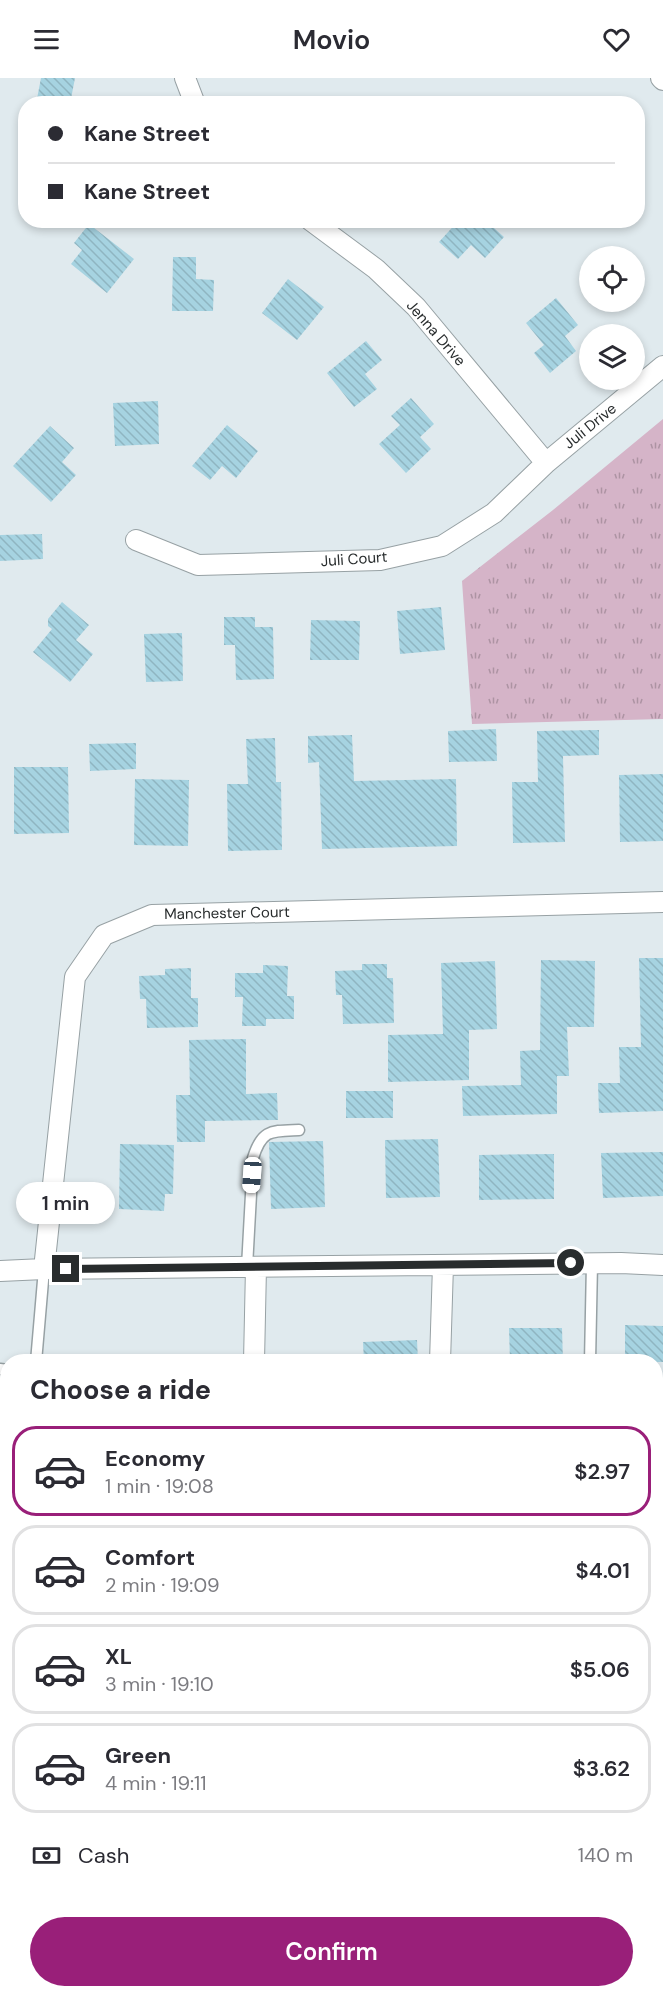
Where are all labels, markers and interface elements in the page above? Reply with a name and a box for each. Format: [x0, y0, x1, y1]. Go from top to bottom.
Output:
text: Movio [293, 22, 370, 57]
icon: menu [30, 23, 63, 56]
icon: heart [600, 23, 633, 56]
text: Kane Street [84, 119, 210, 148]
text: Kane Street [84, 177, 210, 206]
map controls [579, 246, 645, 390]
button: locate [579, 246, 645, 312]
street label: Jenna Drive [402, 296, 470, 370]
button: layers [579, 324, 645, 390]
street label: Juli Drive [559, 399, 621, 453]
street label: Juli Court [320, 547, 388, 571]
street label: Manchester Court [164, 902, 290, 924]
car [242, 1156, 262, 1194]
callout: 1 min [16, 1182, 116, 1224]
text: 1 min [42, 1190, 89, 1216]
route start [557, 1249, 584, 1276]
route end [52, 1255, 79, 1282]
text: Choose a ride [30, 1372, 211, 1407]
icon: car [33, 1444, 87, 1498]
text: Economy [105, 1444, 205, 1473]
text: $2.97 [574, 1457, 630, 1486]
text: 1 min · 19:08 [105, 1473, 214, 1499]
icon: car [33, 1543, 87, 1597]
text: Comfort [105, 1543, 195, 1572]
text: $4.01 [576, 1556, 630, 1585]
text: 2 min · 19:09 [105, 1572, 220, 1598]
icon: car [33, 1642, 87, 1696]
text: XL [105, 1642, 132, 1671]
text: $5.06 [570, 1655, 630, 1684]
text: 3 min · 19:10 [105, 1671, 214, 1697]
icon: car [33, 1741, 87, 1795]
text: Green [105, 1741, 171, 1770]
text: $3.62 [573, 1754, 630, 1783]
text: 4 min · 19:11 [105, 1770, 206, 1796]
icon: cash [30, 1839, 63, 1872]
text: Cash [78, 1841, 129, 1870]
text: 140 m [578, 1842, 633, 1868]
button: Confirm [30, 1917, 633, 1986]

